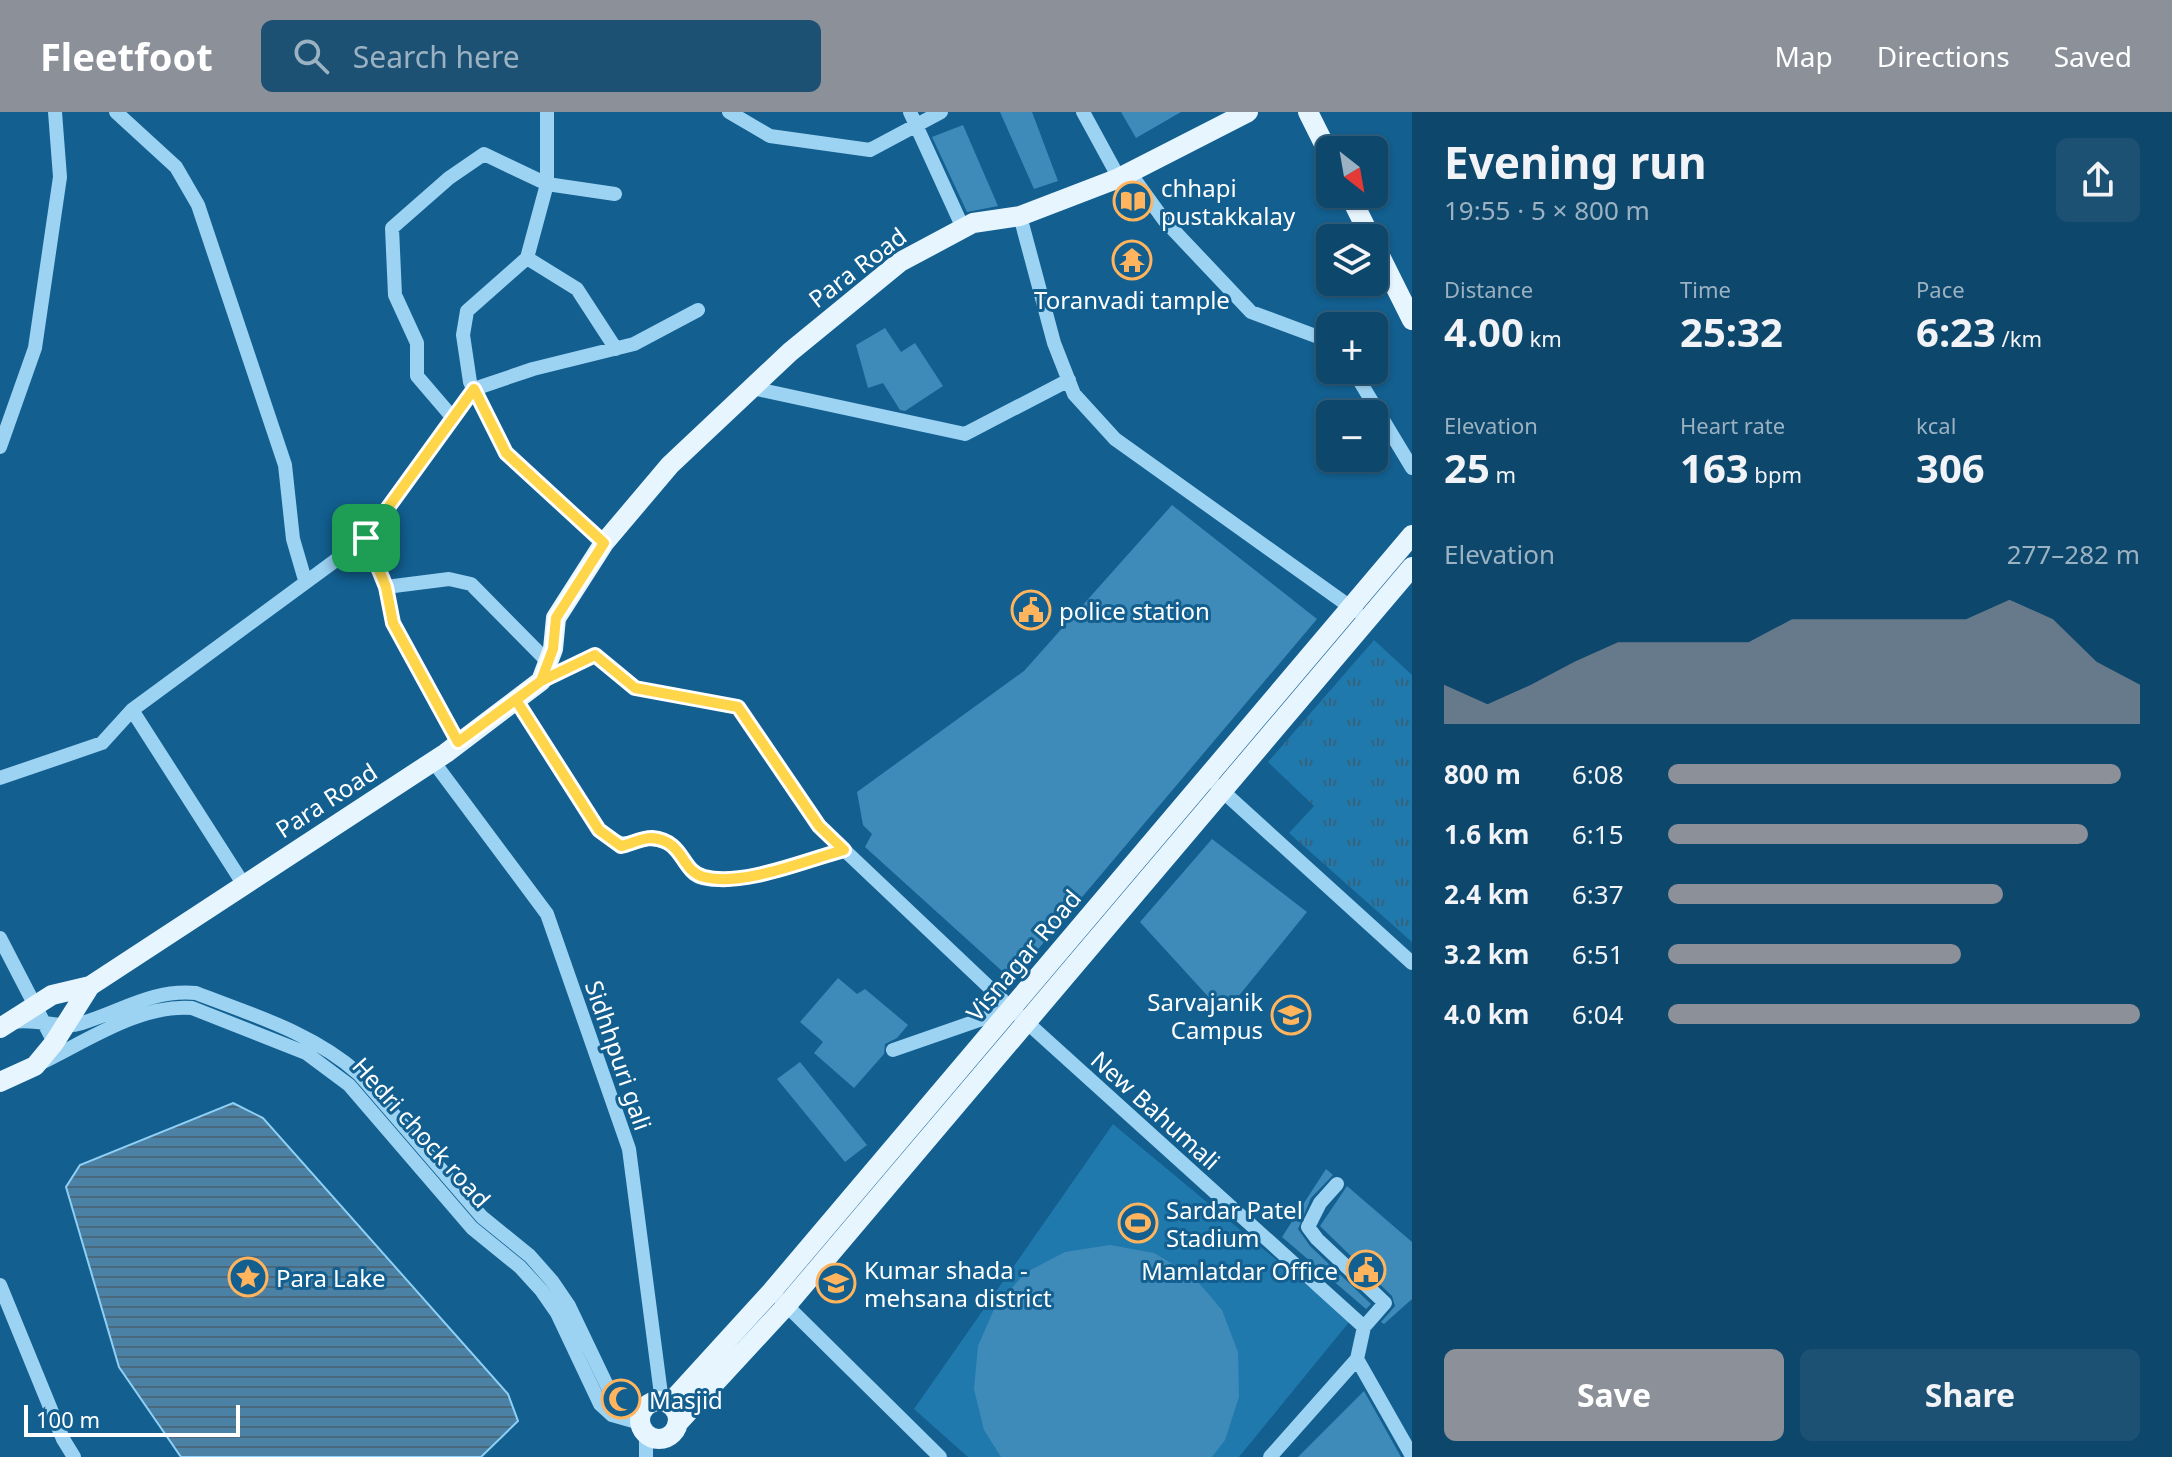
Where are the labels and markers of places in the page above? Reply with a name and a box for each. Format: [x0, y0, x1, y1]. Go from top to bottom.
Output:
place label: chhapi pustakkalay [1161, 171, 1296, 232]
library icon: chhapi pustakkalay [1112, 180, 1154, 222]
temple icon: Toranvadi tample [1111, 239, 1153, 281]
place label: Toranvadi tample [1034, 283, 1230, 316]
pin [332, 504, 400, 572]
public building icon: police station [1010, 589, 1052, 631]
place label: police station [1059, 594, 1210, 627]
place label: Sarvajanik Campus [1147, 985, 1263, 1046]
school or university icon: Sarvajanik Campus [1270, 994, 1312, 1036]
place label: Sardar Patel Stadium [1166, 1193, 1303, 1254]
sports icon: Sardar Patel Stadium [1117, 1202, 1159, 1244]
public building icon: Mamlatdar Office [1345, 1249, 1387, 1291]
place label: Kumar shada - mehsana district [864, 1253, 1052, 1314]
place label: Mamlatdar Office [1141, 1254, 1338, 1287]
place icon: Para Lake [227, 1256, 269, 1298]
place label: Para Lake [276, 1261, 386, 1294]
school or university icon: Kumar shada - mehsana district [815, 1262, 857, 1304]
mosque icon: Masjid [600, 1378, 642, 1420]
place label: Masjid [649, 1383, 723, 1416]

